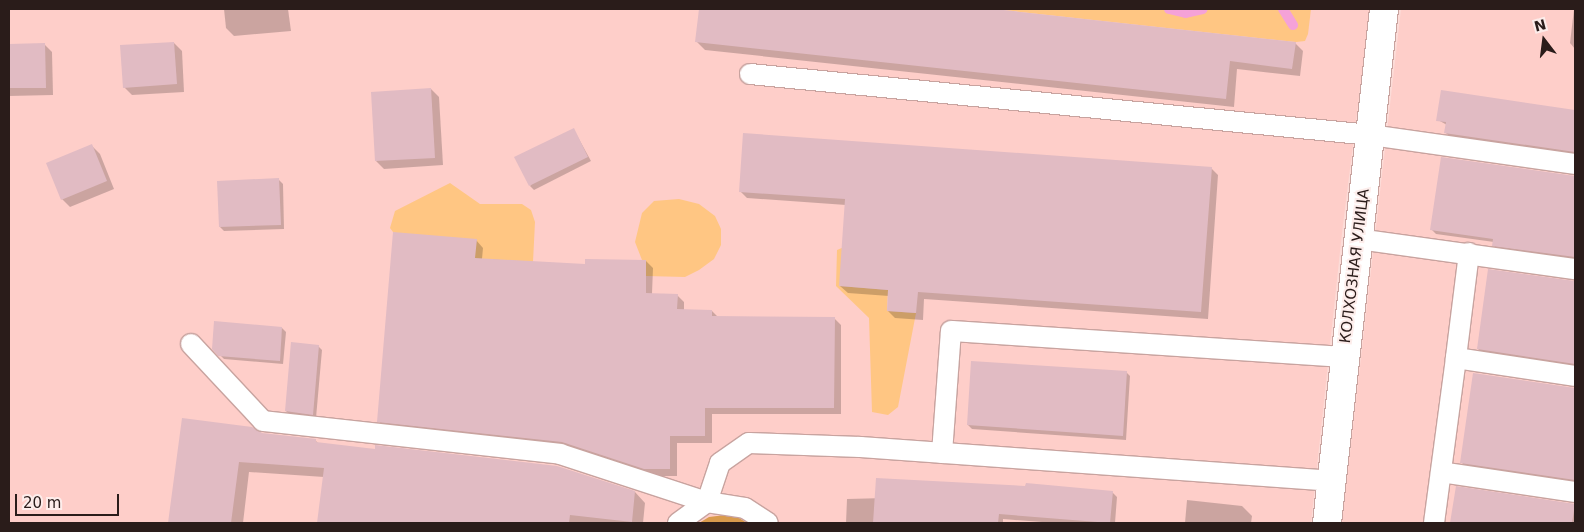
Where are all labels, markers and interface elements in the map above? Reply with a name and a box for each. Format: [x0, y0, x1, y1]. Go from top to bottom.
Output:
north arrow [1519, 15, 1569, 65]
text: N [1532, 16, 1548, 35]
street label: КОЛХОЗНАЯ УЛИЦА [1337, 188, 1373, 344]
scale bar [18, 484, 121, 516]
text: 20 m [23, 494, 61, 512]

